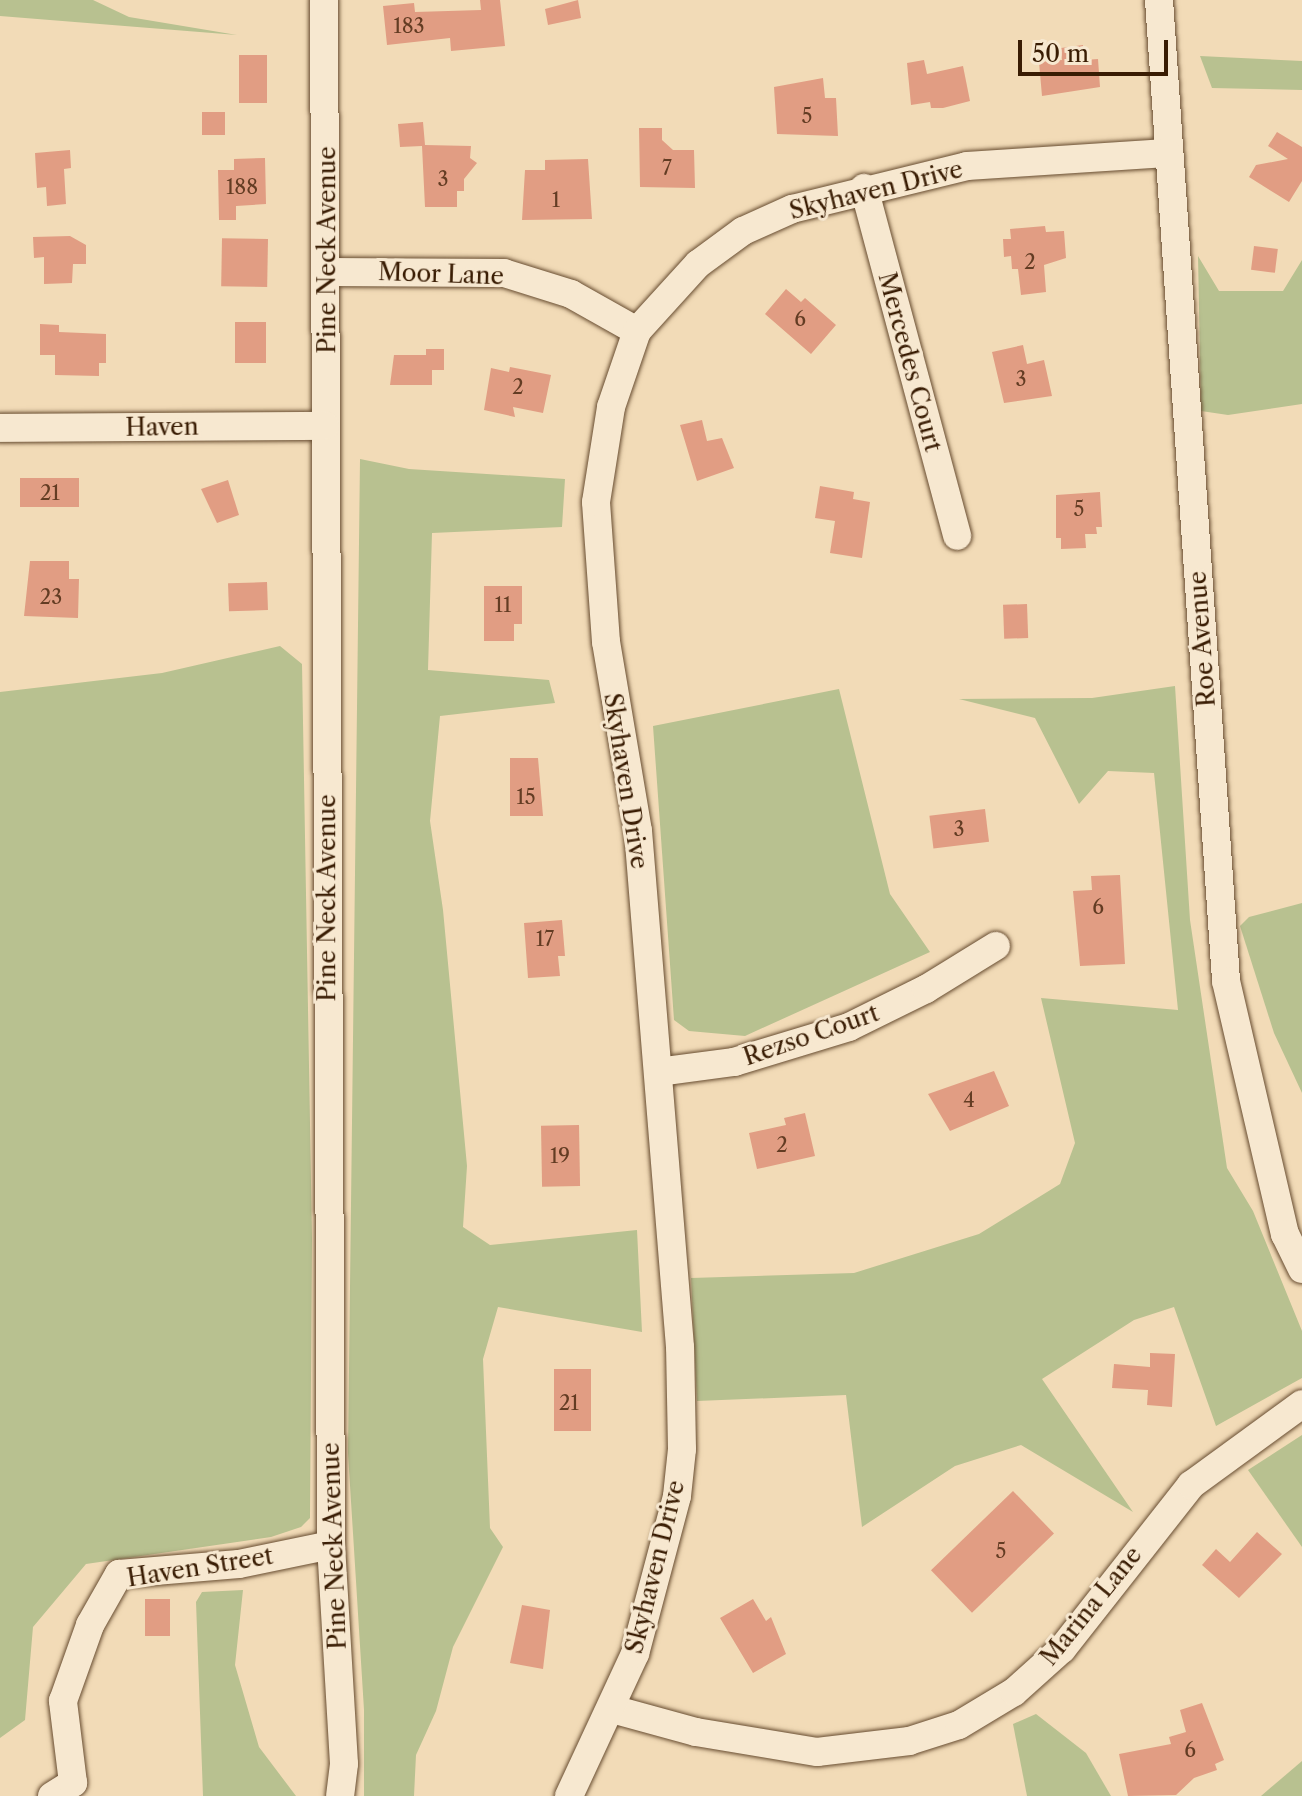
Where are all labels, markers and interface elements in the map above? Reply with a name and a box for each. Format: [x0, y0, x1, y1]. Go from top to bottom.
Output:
house number: 183 [393, 14, 425, 38]
scale bar [1022, 24, 1172, 74]
text: 50 m [1032, 39, 1089, 68]
house number: 5 [802, 104, 812, 128]
street label: Pine Neck Avenue [313, 146, 341, 354]
street label: Skyhaven Drive [786, 155, 966, 225]
house number: 7 [662, 156, 672, 180]
house number: 3 [437, 167, 449, 191]
house number: 188 [226, 175, 258, 199]
house number: 1 [552, 188, 560, 212]
house number: 2 [1024, 250, 1036, 274]
street label: Moor Lane [377, 257, 505, 291]
street label: Mercedes Court [872, 269, 948, 455]
house number: 6 [794, 307, 806, 331]
house number: 3 [1015, 367, 1027, 391]
house number: 2 [512, 375, 524, 399]
street label: Haven [125, 412, 199, 442]
house number: 21 [40, 481, 60, 505]
house number: 5 [1074, 497, 1084, 521]
street label: Roe Avenue [1183, 570, 1221, 708]
house number: 23 [40, 585, 62, 609]
house number: 11 [495, 593, 511, 617]
street label: Skyhaven Drive [598, 691, 654, 871]
house number: 15 [516, 785, 536, 809]
street label: Pine Neck Avenue [313, 794, 341, 1002]
house number: 3 [953, 817, 965, 841]
house number: 6 [1092, 895, 1104, 919]
house number: 17 [536, 927, 554, 951]
street label: Rezso Court [739, 998, 883, 1072]
house number: 4 [963, 1088, 975, 1112]
house number: 2 [776, 1133, 788, 1157]
house number: 19 [550, 1144, 570, 1168]
house number: 21 [559, 1391, 579, 1415]
street label: Pine Neck Avenue [316, 1441, 352, 1651]
street label: Skyhaven Drive [620, 1477, 690, 1657]
house number: 5 [996, 1539, 1006, 1563]
street label: Haven Street [125, 1541, 275, 1593]
street label: Marina Lane [1034, 1541, 1148, 1671]
house number: 6 [1184, 1738, 1196, 1762]

